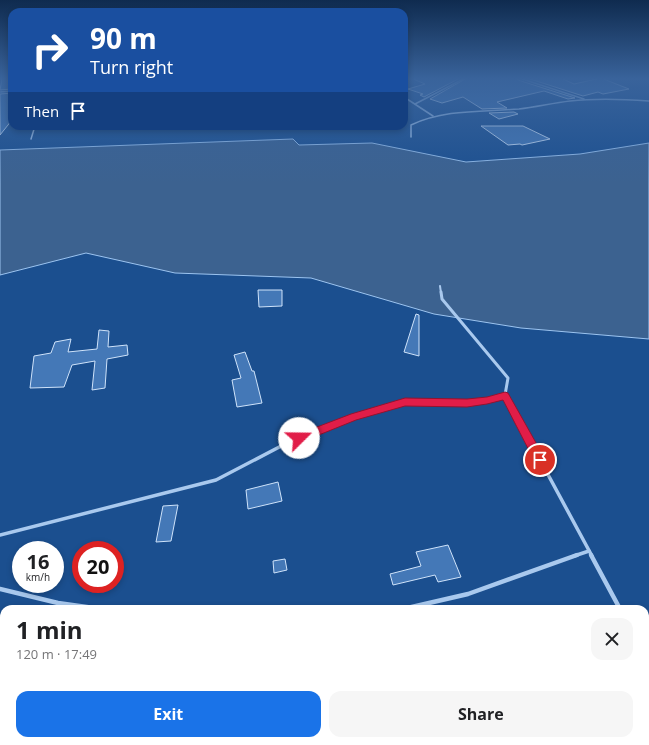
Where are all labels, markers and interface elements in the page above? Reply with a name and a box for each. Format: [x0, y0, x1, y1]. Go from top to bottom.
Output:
text: 90 m [90, 19, 157, 57]
icon: right [24, 24, 76, 76]
text: Turn right [90, 55, 173, 79]
icon: arrive [67, 100, 89, 122]
text: Then [24, 101, 59, 121]
position arrow [278, 417, 320, 459]
pin [523, 443, 557, 477]
icon: arrive [529, 449, 551, 471]
speed limit sign: 20 [72, 541, 124, 593]
text: 16 [27, 548, 49, 575]
text: km/h [26, 570, 50, 584]
text: 1 min [16, 613, 83, 646]
button: close [591, 618, 633, 660]
text: 120 m · 17:49 [16, 645, 97, 663]
button: Exit [16, 691, 321, 737]
button: Share [329, 691, 633, 737]

